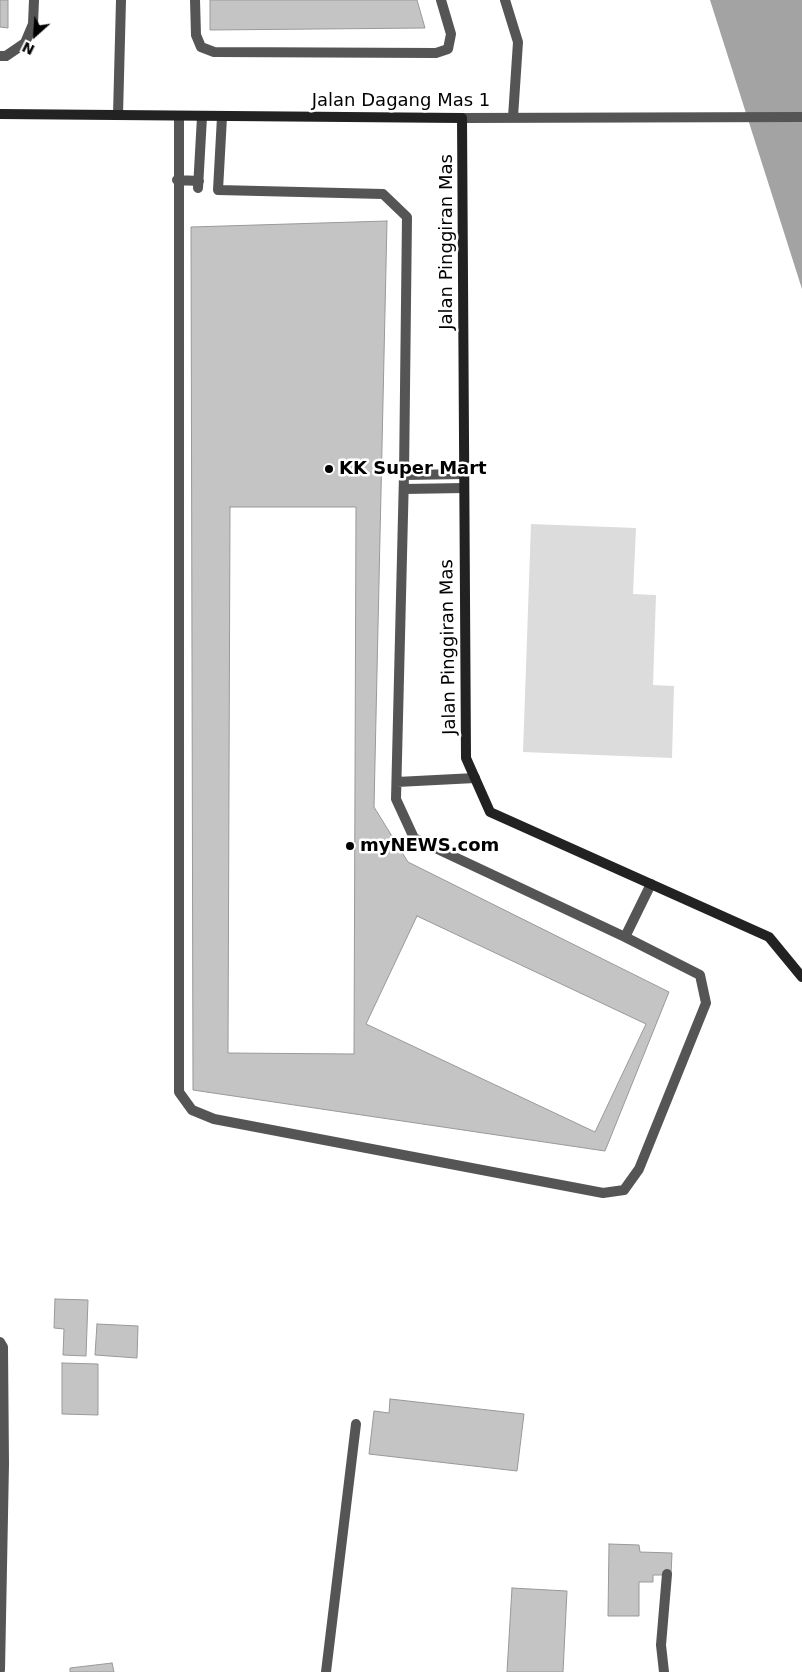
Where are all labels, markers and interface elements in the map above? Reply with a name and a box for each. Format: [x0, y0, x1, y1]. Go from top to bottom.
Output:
north arrow [10, 10, 60, 60]
text: N [20, 39, 37, 58]
street label: Jalan Dagang Mas 1 [312, 90, 490, 112]
street label: Jalan Pinggiran Mas [436, 154, 458, 330]
place label: KK Super Mart [339, 458, 487, 480]
marker: KK Super Mart [323, 463, 335, 475]
street label: Jalan Pinggiran Mas [437, 559, 461, 735]
place label: myNEWS.com [360, 835, 499, 857]
marker: myNEWS.com [344, 840, 356, 852]

